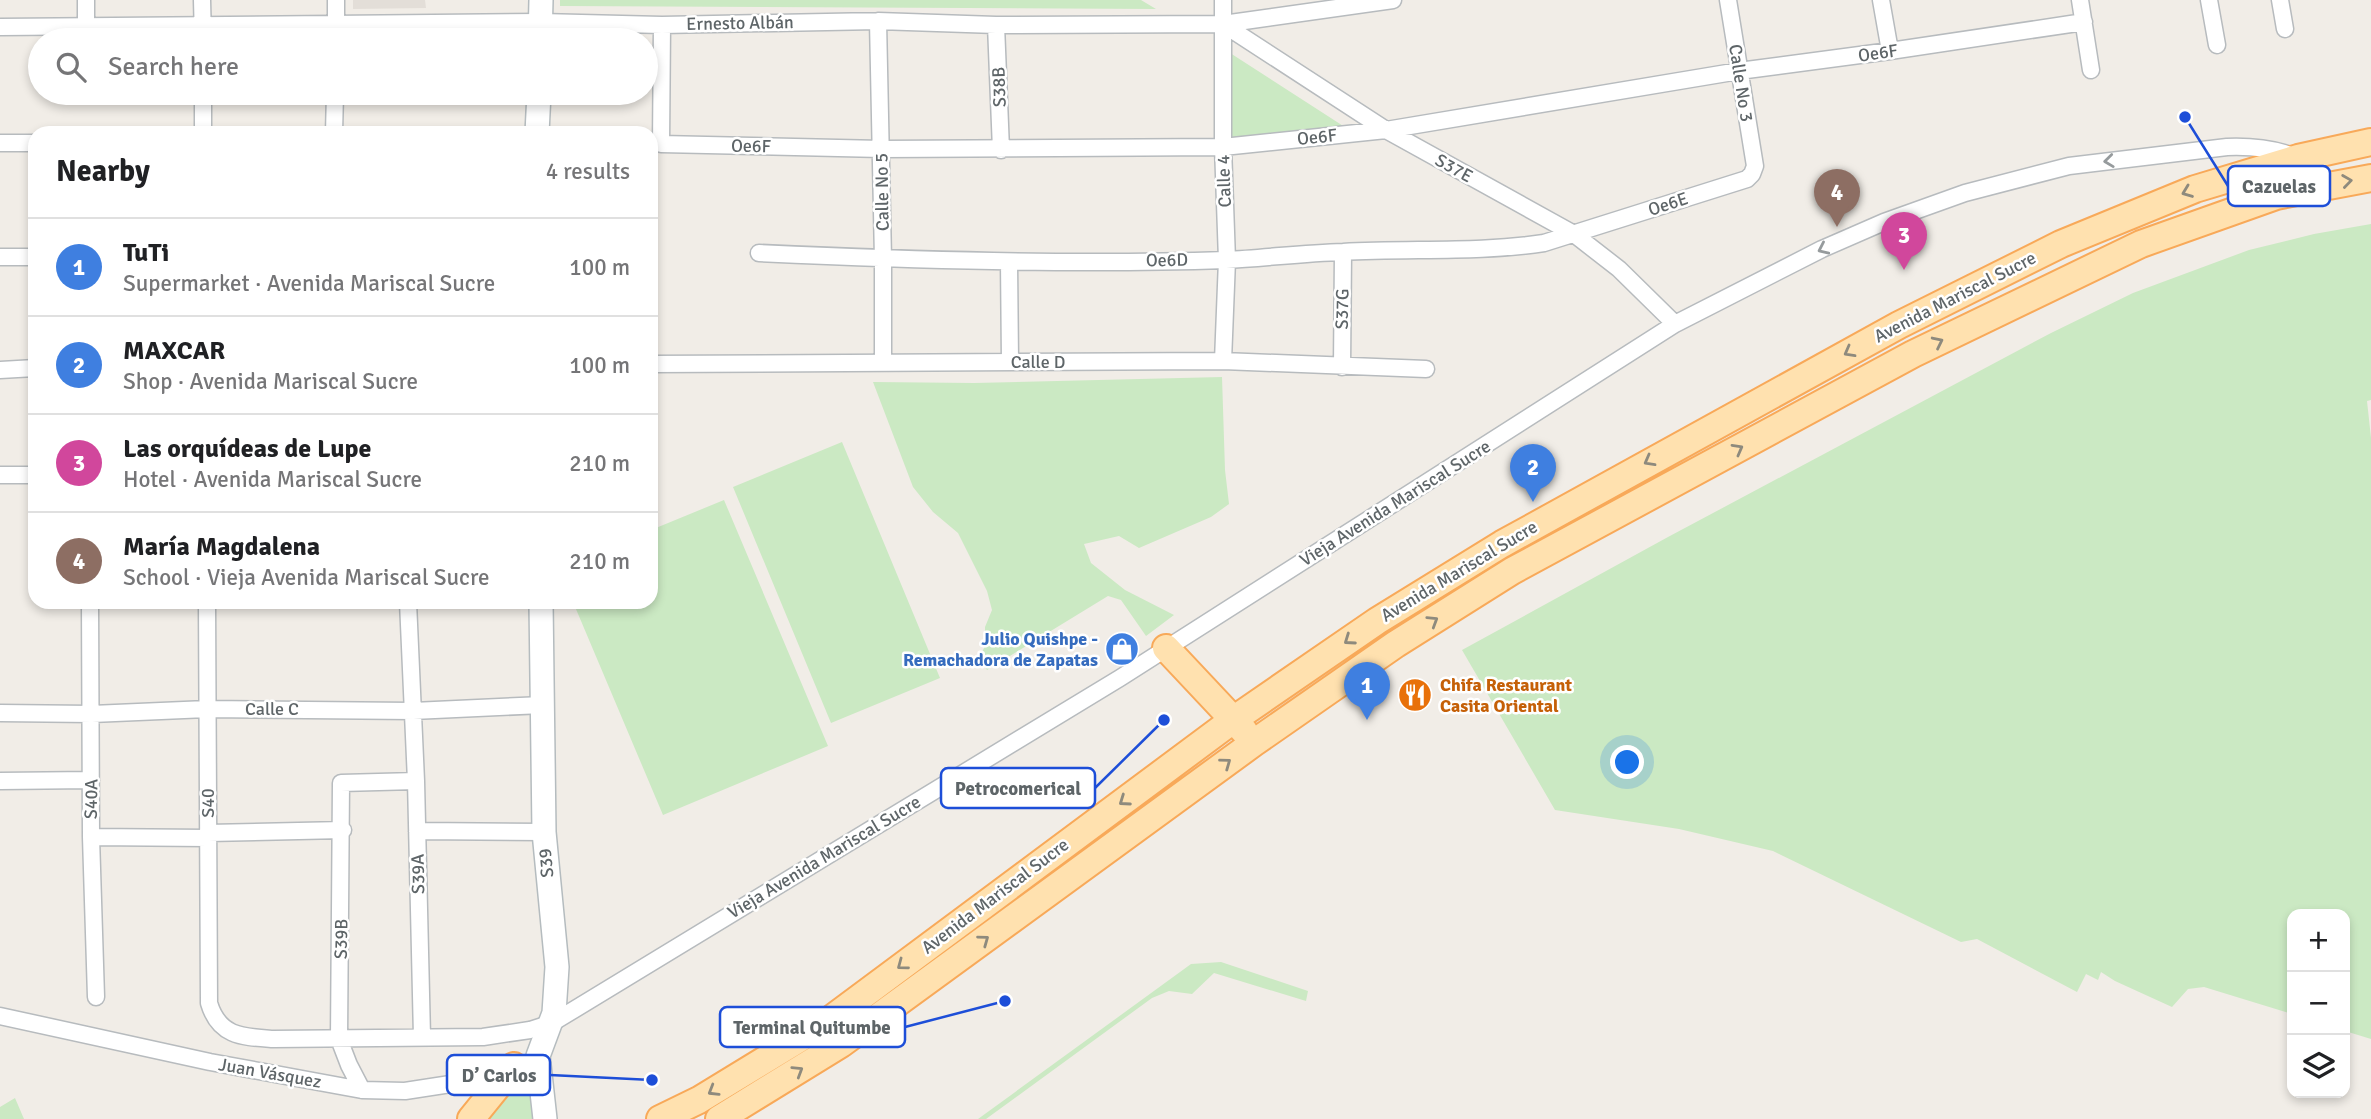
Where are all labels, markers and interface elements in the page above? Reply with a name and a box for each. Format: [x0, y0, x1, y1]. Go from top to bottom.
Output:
street label: Ernesto Albán [686, 11, 794, 35]
search box [28, 28, 658, 105]
street label: Oe6F [1857, 39, 1899, 67]
street label: Calle No 3 [1724, 43, 1758, 123]
icon: search [52, 48, 90, 86]
text: Search here [108, 51, 239, 83]
street label: S38B [987, 66, 1011, 108]
street label: Oe6F [1296, 124, 1338, 150]
street label: Oe6F [731, 135, 771, 157]
street label: S37E [1431, 149, 1477, 187]
text: Nearby [56, 153, 150, 190]
street label: Calle No 5 [870, 153, 894, 231]
one-way arrow [2104, 153, 2115, 168]
street label: Calle 4 [1212, 154, 1236, 208]
text: 4 results [546, 157, 630, 186]
callout: Cazuelas [2228, 166, 2330, 206]
pin: 4 [1814, 169, 1860, 227]
one-way arrow [2341, 174, 2353, 189]
text: Cazuelas [2242, 175, 2316, 199]
one-way arrow [2182, 184, 2194, 198]
street label: Oe6E [1645, 187, 1691, 221]
pin: 3 [1881, 212, 1927, 270]
text: TuTi [123, 237, 169, 269]
one-way arrow [1818, 241, 1830, 255]
street label: Avenida Mariscal Sucre [1870, 247, 2040, 347]
street label: Oe6D [1146, 249, 1188, 271]
text: 1 [73, 253, 85, 282]
text: 100 m [569, 253, 630, 282]
text: Supermarket · Avenida Mariscal Sucre [123, 269, 495, 298]
street label: S37G [1331, 288, 1353, 330]
text: MAXCAR [123, 335, 225, 367]
one-way arrow [1931, 336, 1943, 350]
one-way arrow [1844, 344, 1856, 357]
text: 2 [73, 351, 85, 380]
text: 100 m [569, 351, 630, 380]
street label: Calle D [1011, 351, 1065, 373]
text: Shop · Avenida Mariscal Sucre [123, 367, 418, 396]
text: Las orquídeas de Lupe [123, 433, 371, 465]
street label: Vieja Avenida Mariscal Sucre [1296, 435, 1494, 571]
pin: 2 [1510, 444, 1556, 502]
one-way arrow [1730, 444, 1743, 457]
text: 3 [73, 449, 85, 478]
text: 210 m [569, 449, 630, 478]
one-way arrow [1644, 453, 1657, 466]
text: Hotel · Avenida Mariscal Sucre [123, 465, 422, 494]
street label: Avenida Mariscal Sucre [1377, 516, 1541, 626]
text: María Magdalena [123, 531, 320, 563]
text: 4 [73, 547, 85, 576]
text: 210 m [569, 547, 630, 576]
text: School · Vieja Avenida Mariscal Sucre [123, 563, 489, 592]
one-way arrow [1425, 616, 1438, 629]
place label: Julio Quishpe - Remachadora de Zapatas [903, 628, 1098, 671]
shop icon: Julio Quishpe - Remachadora de Zapatas [1103, 630, 1141, 668]
one-way arrow [1344, 632, 1357, 644]
pin: 1 [1344, 662, 1390, 720]
place label: Chifa Restaurant Casita Oriental [1440, 674, 1572, 717]
restaurant icon: Chifa Restaurant Casita Oriental [1396, 676, 1434, 714]
street label: Calle C [245, 698, 299, 720]
your location [1610, 745, 1644, 779]
one-way arrow [1218, 759, 1231, 771]
callout: Petrocomerical [941, 768, 1095, 808]
text: Petrocomerical [955, 777, 1081, 801]
street label: S40A [80, 779, 102, 819]
street label: S40 [197, 788, 219, 818]
street label: Vieja Avenida Mariscal Sucre [724, 791, 924, 923]
one-way arrow [1119, 793, 1132, 805]
street label: Avenida Mariscal Sucre [917, 833, 1073, 959]
street label: S39 [534, 847, 558, 879]
street label: S39A [407, 854, 429, 894]
map controls [2287, 909, 2350, 1098]
button: + [2287, 909, 2350, 972]
street label: S39B [330, 919, 352, 959]
one-way arrow [976, 936, 989, 948]
one-way arrow [897, 957, 910, 970]
button: − [2287, 972, 2350, 1035]
callout: Terminal Quitumbe [720, 1007, 905, 1047]
text: Terminal Quitumbe [733, 1016, 891, 1040]
button: layers [2287, 1035, 2350, 1098]
street label: Juan Vásquez [217, 1053, 323, 1093]
callout: D’ Carlos [447, 1055, 550, 1095]
text: D’ Carlos [462, 1064, 536, 1088]
one-way arrow [791, 1067, 804, 1080]
one-way arrow [707, 1083, 720, 1096]

